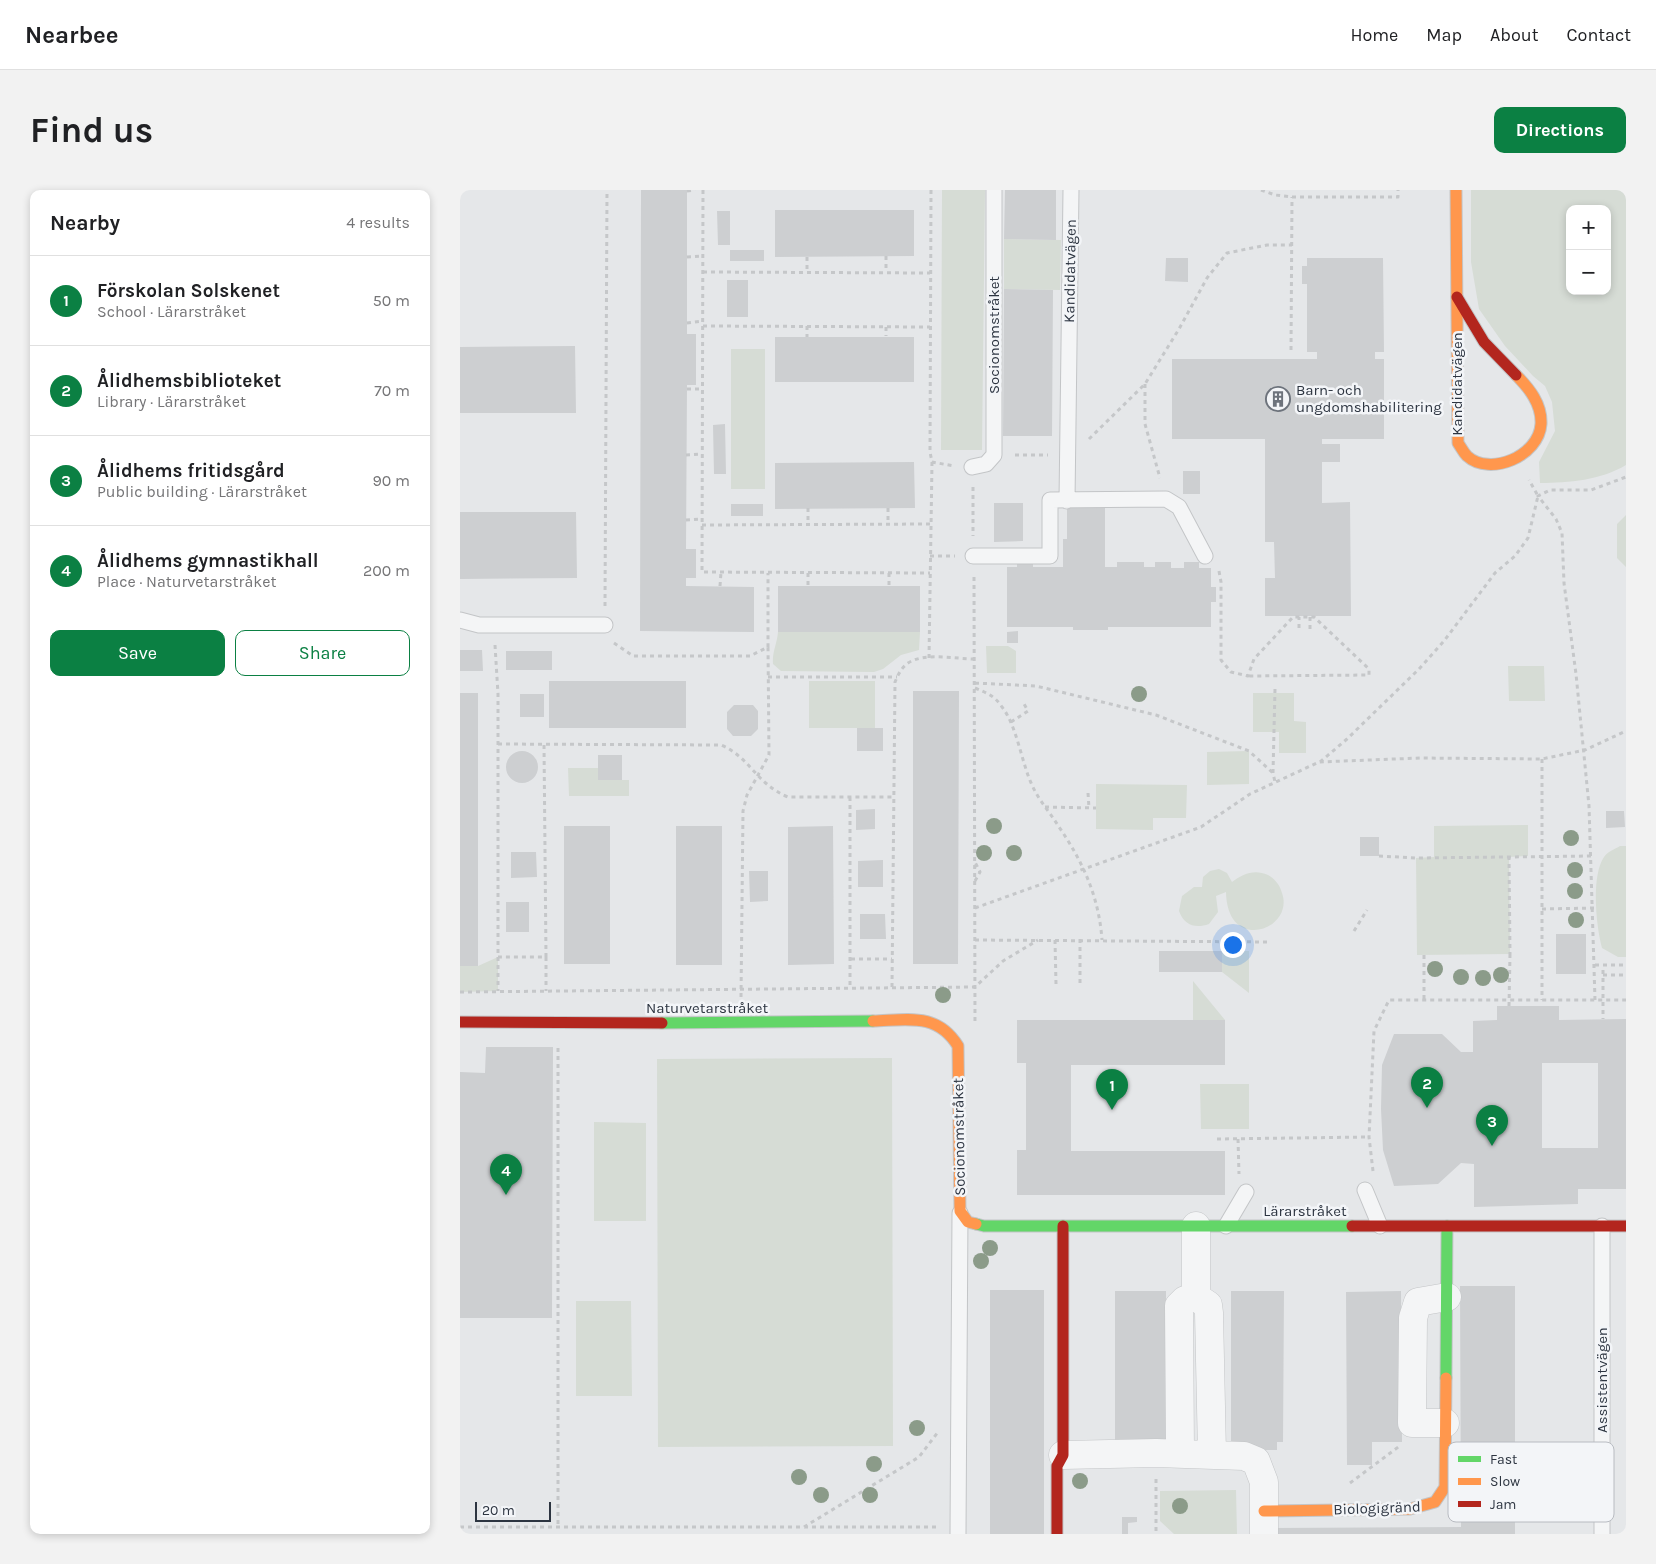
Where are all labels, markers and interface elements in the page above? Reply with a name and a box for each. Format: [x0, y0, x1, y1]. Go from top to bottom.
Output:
text: Nearbee [25, 21, 119, 49]
text: Home [1350, 24, 1398, 46]
text: Map [1426, 24, 1462, 46]
text: About [1490, 24, 1539, 46]
text: Contact [1567, 24, 1631, 46]
button: Directions [1494, 107, 1626, 153]
text: Find us [30, 110, 153, 151]
map controls [1566, 205, 1611, 295]
button: + [1566, 205, 1611, 250]
text: Nearby [50, 211, 120, 235]
text: 4 results [346, 213, 410, 232]
street label: Kandidatvägen [1060, 219, 1080, 323]
button: − [1566, 250, 1611, 295]
street label: Socionomstråket [985, 276, 1003, 394]
text: Förskolan Solskenet [97, 280, 280, 302]
text: 1 [63, 291, 69, 310]
text: 50 m [373, 291, 410, 310]
text: School · Lärarstråket [97, 302, 246, 321]
street label: Kandidatvägen [1448, 332, 1466, 436]
text: Ålidhemsbiblioteket [97, 370, 281, 392]
text: 2 [61, 381, 71, 400]
text: 70 m [374, 381, 410, 400]
place label: Barn- och ungdomshabilitering [1296, 381, 1442, 416]
building icon: Barn- och ungdomshabilitering [1265, 386, 1291, 412]
text: Library · Lärarstråket [97, 392, 246, 411]
text: Ålidhems fritidsgård [97, 460, 285, 482]
text: 3 [61, 471, 71, 490]
text: 90 m [372, 471, 410, 490]
text: Public building · Lärarstråket [97, 482, 307, 501]
text: Ålidhems gymnastikhall [97, 550, 319, 572]
text: 4 [61, 561, 71, 580]
text: 200 m [363, 561, 410, 580]
text: Place · Naturvetarstråket [97, 572, 276, 591]
button: Save [50, 630, 225, 676]
button: Share [235, 630, 410, 676]
your location [1220, 932, 1246, 958]
street label: Naturvetarstråket [646, 999, 768, 1017]
pin: 2 [1411, 1067, 1443, 1108]
pin: 1 [1096, 1069, 1128, 1110]
street label: Socionomstråket [949, 1078, 969, 1196]
pin: 3 [1476, 1105, 1508, 1146]
pin: 4 [490, 1154, 522, 1195]
street label: Lärarstråket [1263, 1202, 1347, 1220]
street label: Assistentvägen [1593, 1327, 1611, 1433]
legend [1448, 1442, 1614, 1522]
text: Fast [1490, 1451, 1517, 1468]
text: Slow [1490, 1473, 1520, 1490]
text: Jam [1490, 1496, 1516, 1513]
street label: Biologigränd [1333, 1497, 1421, 1519]
scale bar [475, 1499, 551, 1522]
text: 20 m [482, 1502, 515, 1519]

